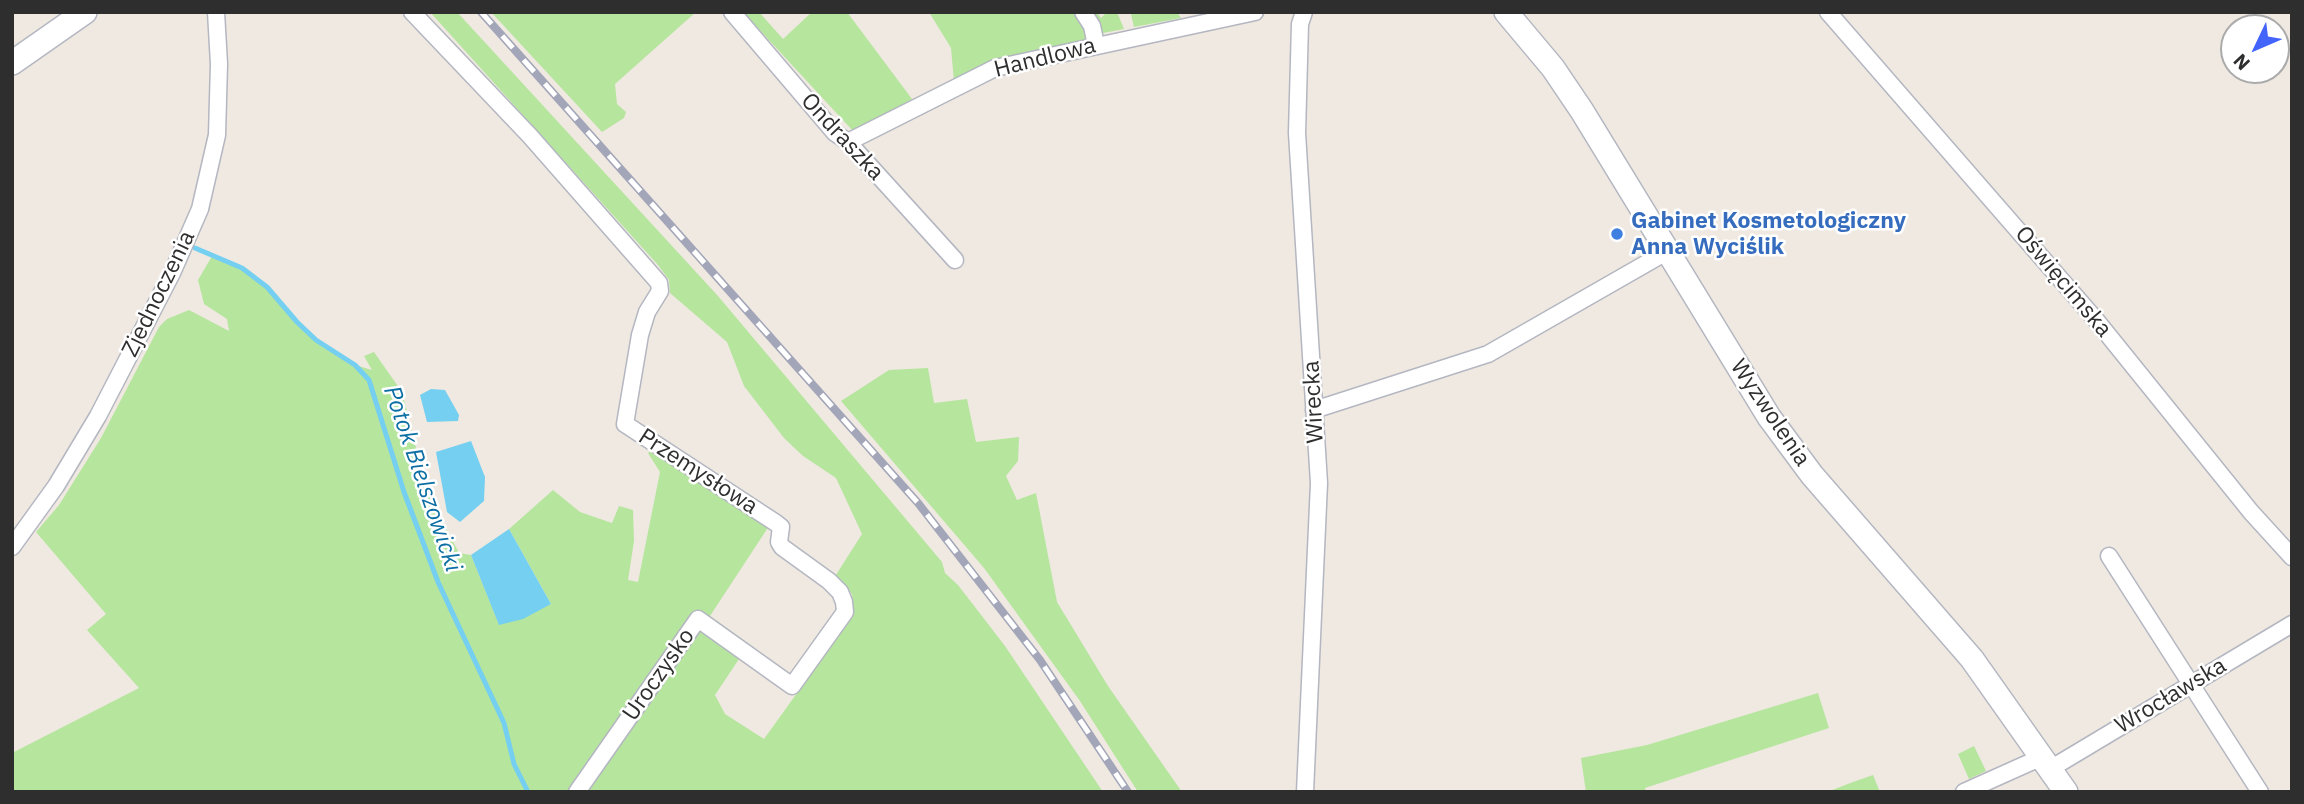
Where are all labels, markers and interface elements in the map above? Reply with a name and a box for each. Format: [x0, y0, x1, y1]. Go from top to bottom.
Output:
north arrow [2220, 14, 2290, 84]
street label: Handlowa [991, 32, 1099, 84]
text: N [2228, 49, 2255, 75]
street label: Ondraszka [795, 88, 889, 186]
place label: Gabinet Kosmetologiczny Anna Wyciślik [1631, 207, 1906, 261]
street label: Oświęcimska [2009, 221, 2117, 343]
marker: Gabinet Kosmetologiczny Anna Wyciślik [1609, 226, 1625, 242]
street label: Zjednoczenia [117, 227, 201, 361]
street label: Wyzwolenia [1724, 354, 1816, 472]
street label: Wirecka [1298, 360, 1330, 444]
water label: Potok Bielszowicki [377, 382, 467, 576]
street label: Przemysłowa [633, 423, 763, 521]
street label: Uroczysko [617, 624, 701, 726]
street label: Wrocławska [2110, 652, 2232, 740]

